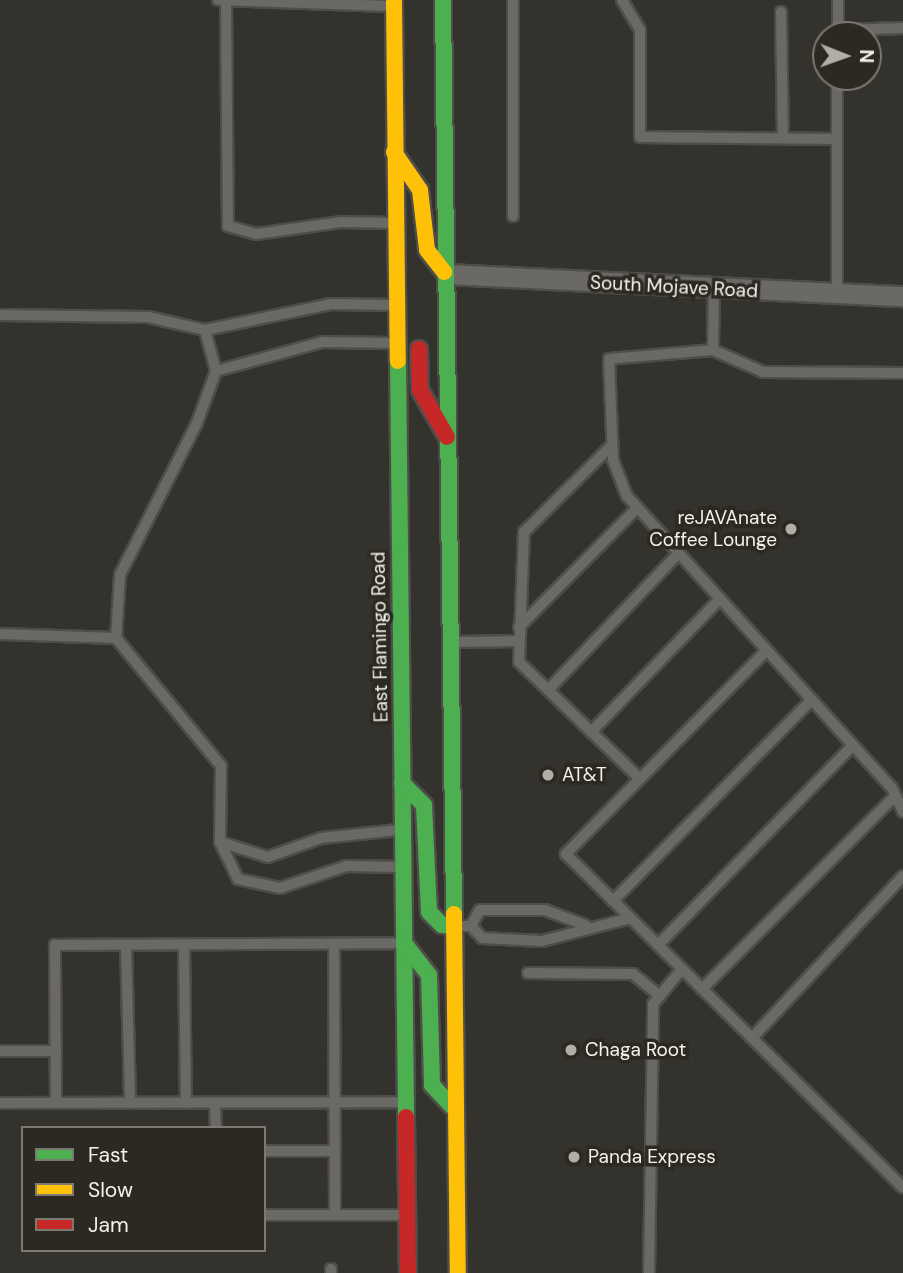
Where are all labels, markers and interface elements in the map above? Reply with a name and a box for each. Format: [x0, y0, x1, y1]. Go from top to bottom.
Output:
north arrow [812, 21, 882, 91]
text: N [854, 49, 879, 63]
street label: South Mojave Road [589, 271, 759, 303]
place label: reJAVAnate Coffee Lounge [649, 507, 777, 551]
marker: reJAVAnate Coffee Lounge [783, 521, 799, 537]
street label: East Flamingo Road [367, 552, 393, 722]
place label: AT&T [562, 764, 607, 786]
marker: AT&T [540, 767, 556, 783]
place label: Chaga Root [585, 1039, 686, 1061]
marker: Chaga Root [563, 1042, 579, 1058]
legend [21, 1126, 266, 1252]
text: Fast [88, 1141, 128, 1169]
place label: Panda Express [588, 1146, 716, 1168]
marker: Panda Express [566, 1149, 582, 1165]
text: Slow [88, 1176, 133, 1204]
text: Jam [88, 1211, 129, 1239]

